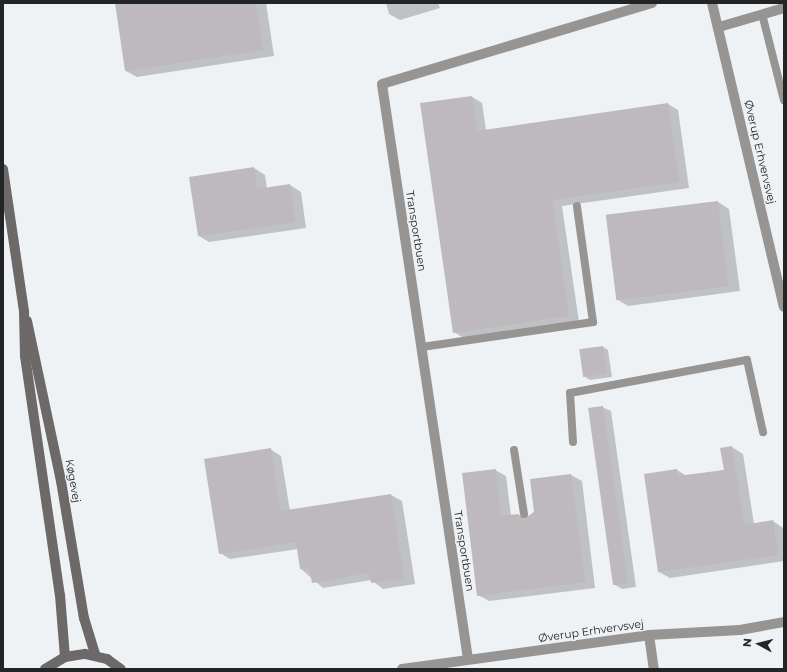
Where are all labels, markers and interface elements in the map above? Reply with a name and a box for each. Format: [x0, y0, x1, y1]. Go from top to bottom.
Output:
street label: Øverup Erhvervsvej [742, 99, 778, 205]
street label: Transportbuen [403, 190, 429, 272]
street label: Køgevej [63, 458, 83, 504]
street label: Transportbuen [451, 510, 477, 592]
street label: Øverup Erhvervsvej [537, 617, 645, 645]
north arrow [739, 624, 779, 664]
text: N [740, 637, 755, 648]

